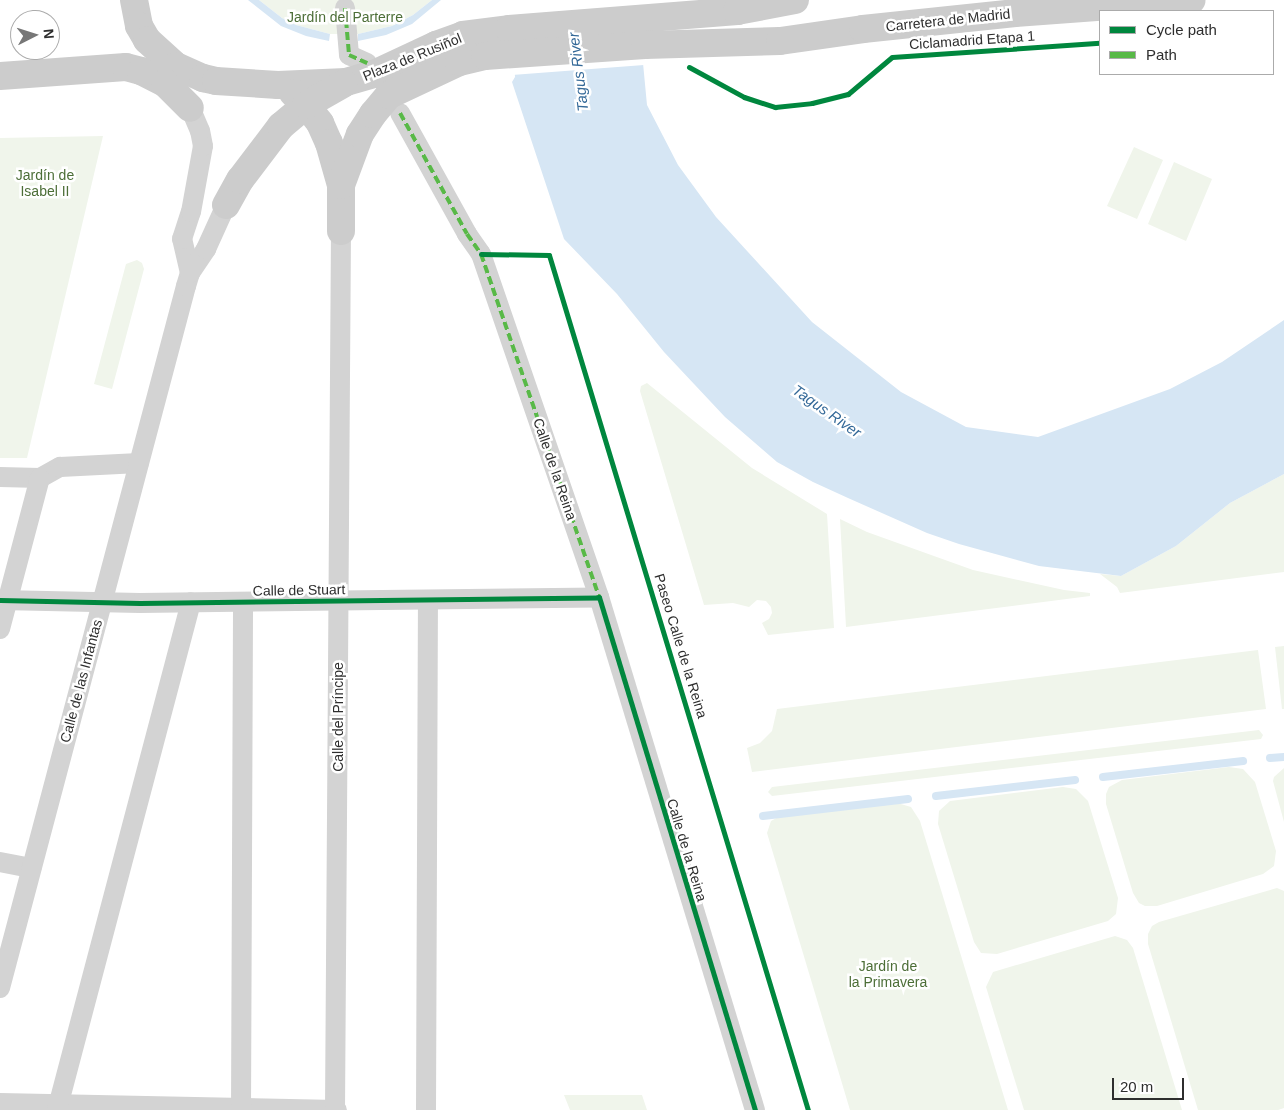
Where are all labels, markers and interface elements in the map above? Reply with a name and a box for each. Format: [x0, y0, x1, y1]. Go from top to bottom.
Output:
street label: Carretera de Madrid [885, 5, 1011, 35]
park label: Jardín del Parterre [287, 9, 403, 25]
north arrow [10, 10, 60, 60]
legend [1099, 10, 1274, 75]
text: Cycle path [1146, 21, 1217, 38]
street label: Ciclamadrid Etapa 1 [909, 27, 1035, 53]
text: N [41, 28, 57, 40]
street label: Plaza de Rusiñol [360, 30, 464, 84]
water label: Tagus River [564, 31, 592, 113]
text: Path [1146, 46, 1177, 63]
park label: Jardín de Isabel II [16, 167, 74, 200]
water label: Tagus River [789, 381, 865, 441]
street label: Calle de la Reina [530, 416, 580, 522]
street label: Paseo Calle de la Reina [651, 572, 711, 720]
street label: Calle de Stuart [253, 581, 345, 599]
street label: Calle de las Infantas [56, 618, 106, 744]
street label: Calle del Príncipe [330, 662, 346, 772]
street label: Calle de la Reina [663, 797, 711, 903]
park label: Jardín de la Primavera [849, 958, 927, 990]
scale bar [1114, 1068, 1186, 1100]
text: 20 m [1120, 1078, 1153, 1095]

